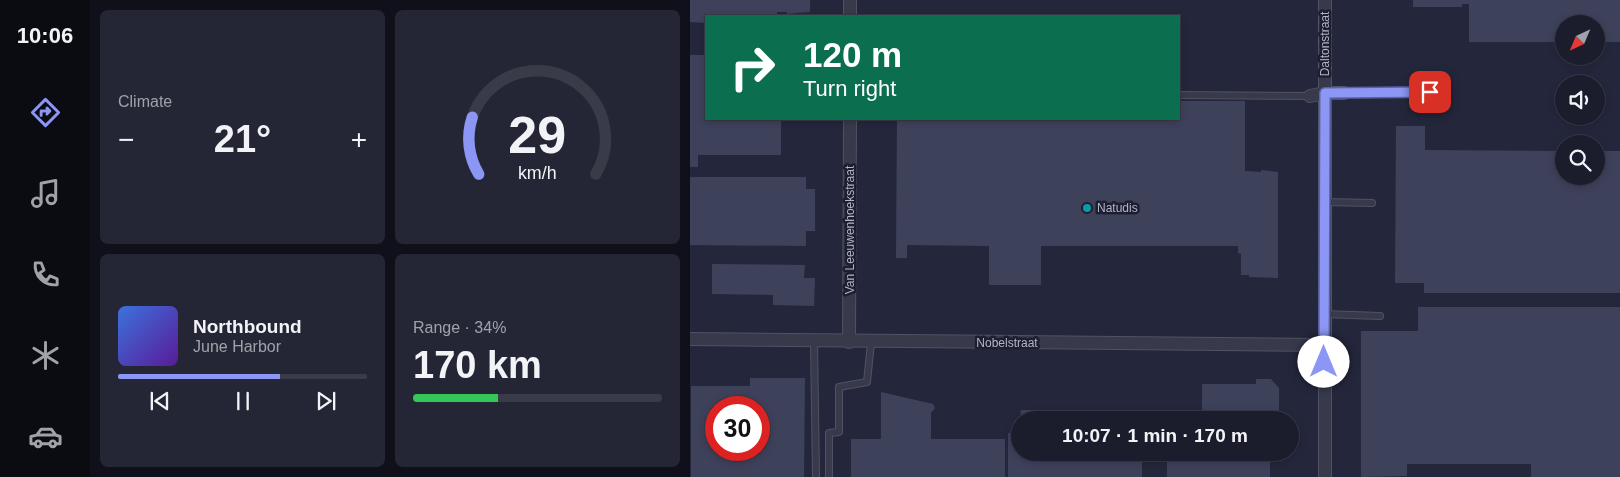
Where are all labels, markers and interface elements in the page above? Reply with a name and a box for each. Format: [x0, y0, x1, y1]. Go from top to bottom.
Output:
street label: Daltonstraat [1318, 11, 1332, 76]
north arrow [1555, 15, 1605, 65]
map controls [1555, 15, 1605, 185]
text: 10:06 [17, 23, 73, 48]
icon: right [720, 35, 785, 100]
text: 120 m [803, 35, 902, 74]
pin [1409, 71, 1451, 113]
button: sound [1555, 75, 1605, 125]
text: Turn right [803, 76, 896, 101]
icon: arrive [1416, 78, 1444, 106]
text: Climate [118, 93, 172, 110]
icon: directions [28, 95, 63, 130]
text: 29 [509, 106, 566, 164]
text: 21° [214, 118, 271, 160]
text: − [118, 124, 134, 155]
text: + [351, 124, 367, 155]
button: search [1555, 135, 1605, 185]
text: km/h [518, 163, 557, 183]
street label: Van Leeuwenhoekstraat [843, 165, 857, 294]
icon: music [28, 176, 63, 211]
place label: Natudis [1097, 201, 1138, 215]
marker: Natudis [1081, 202, 1093, 214]
icon: phone [28, 257, 63, 292]
text: Northbound [193, 316, 302, 337]
text: Range · 34% [413, 319, 506, 336]
position arrow [1297, 335, 1349, 387]
street label: Nobelstraat [976, 336, 1038, 350]
icon: climate [28, 338, 63, 373]
text: June Harbor [193, 338, 281, 355]
text: 170 km [413, 344, 542, 386]
icon: previous [146, 387, 174, 415]
icon: pause [229, 387, 257, 415]
icon: next [312, 387, 340, 415]
speed limit sign: 30 [705, 396, 770, 461]
icon: car [28, 419, 63, 454]
text: 10:07 · 1 min · 170 m [1062, 425, 1248, 446]

